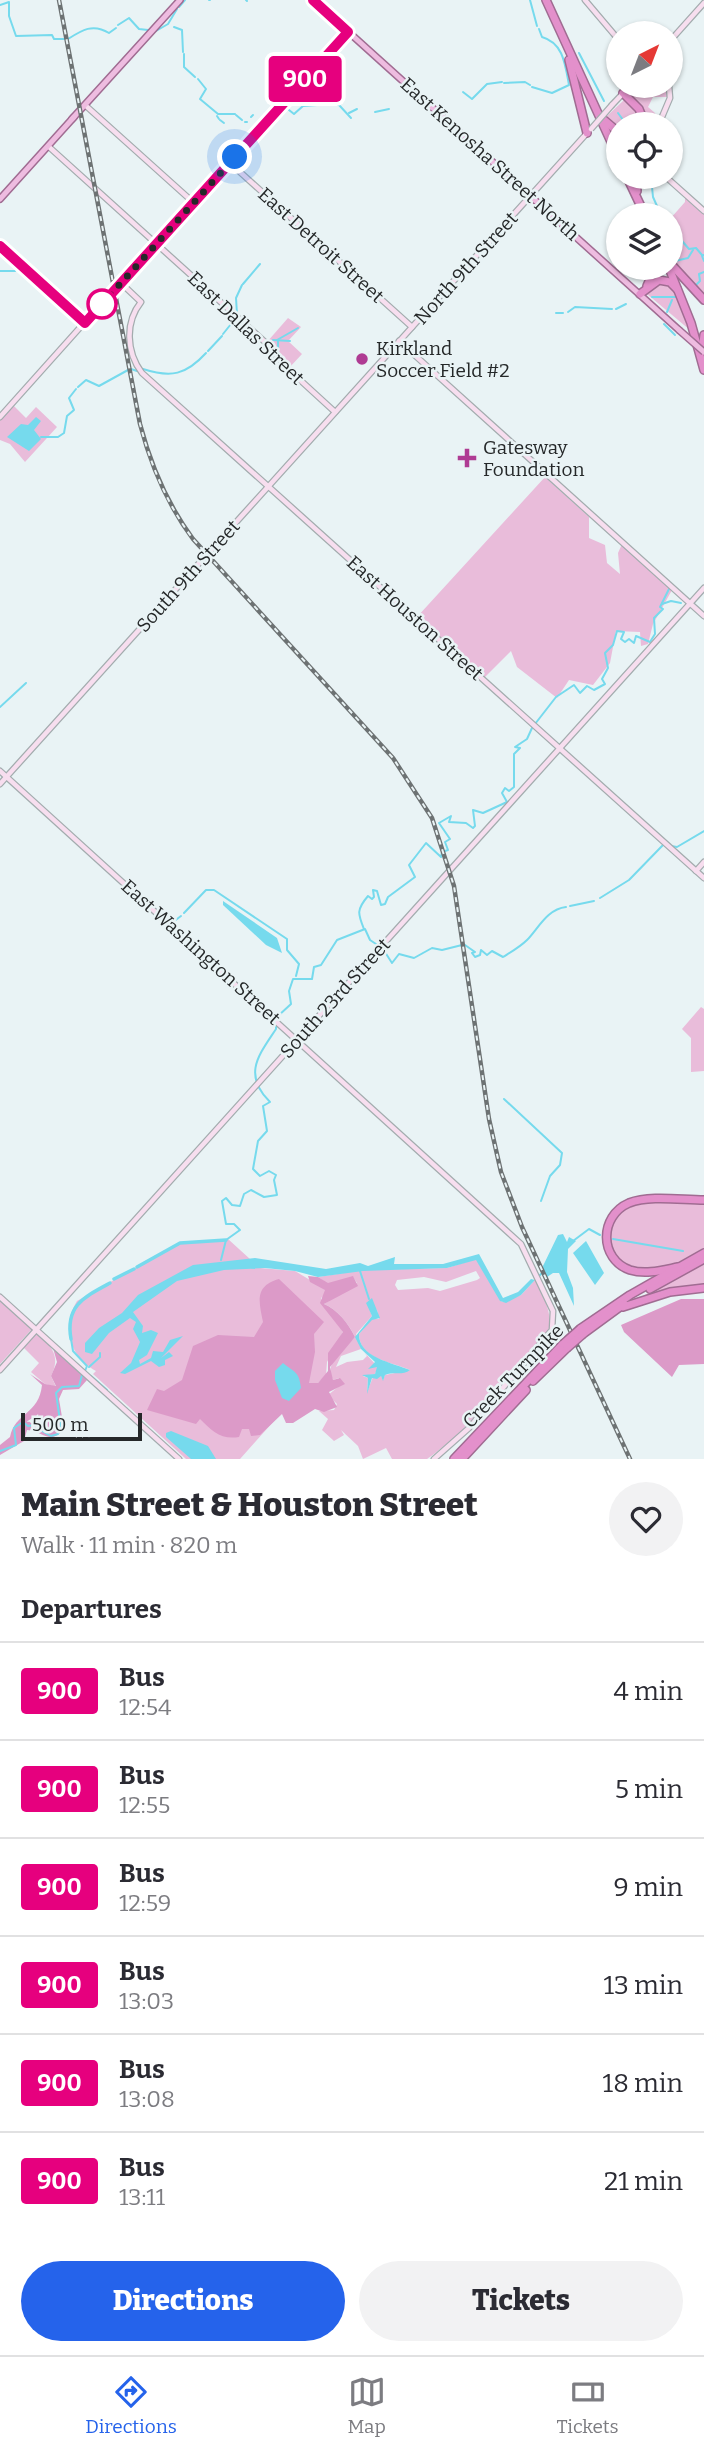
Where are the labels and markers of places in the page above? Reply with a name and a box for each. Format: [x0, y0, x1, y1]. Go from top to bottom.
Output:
unlabelled marker [87, 289, 117, 319]
place label: Kirkland Soccer Field #2 [376, 337, 509, 382]
marker: Kirkland Soccer Field #2 [354, 351, 370, 367]
place label: Gatesway Foundation [483, 436, 584, 481]
marker: Gatesway Foundation [457, 448, 477, 468]

